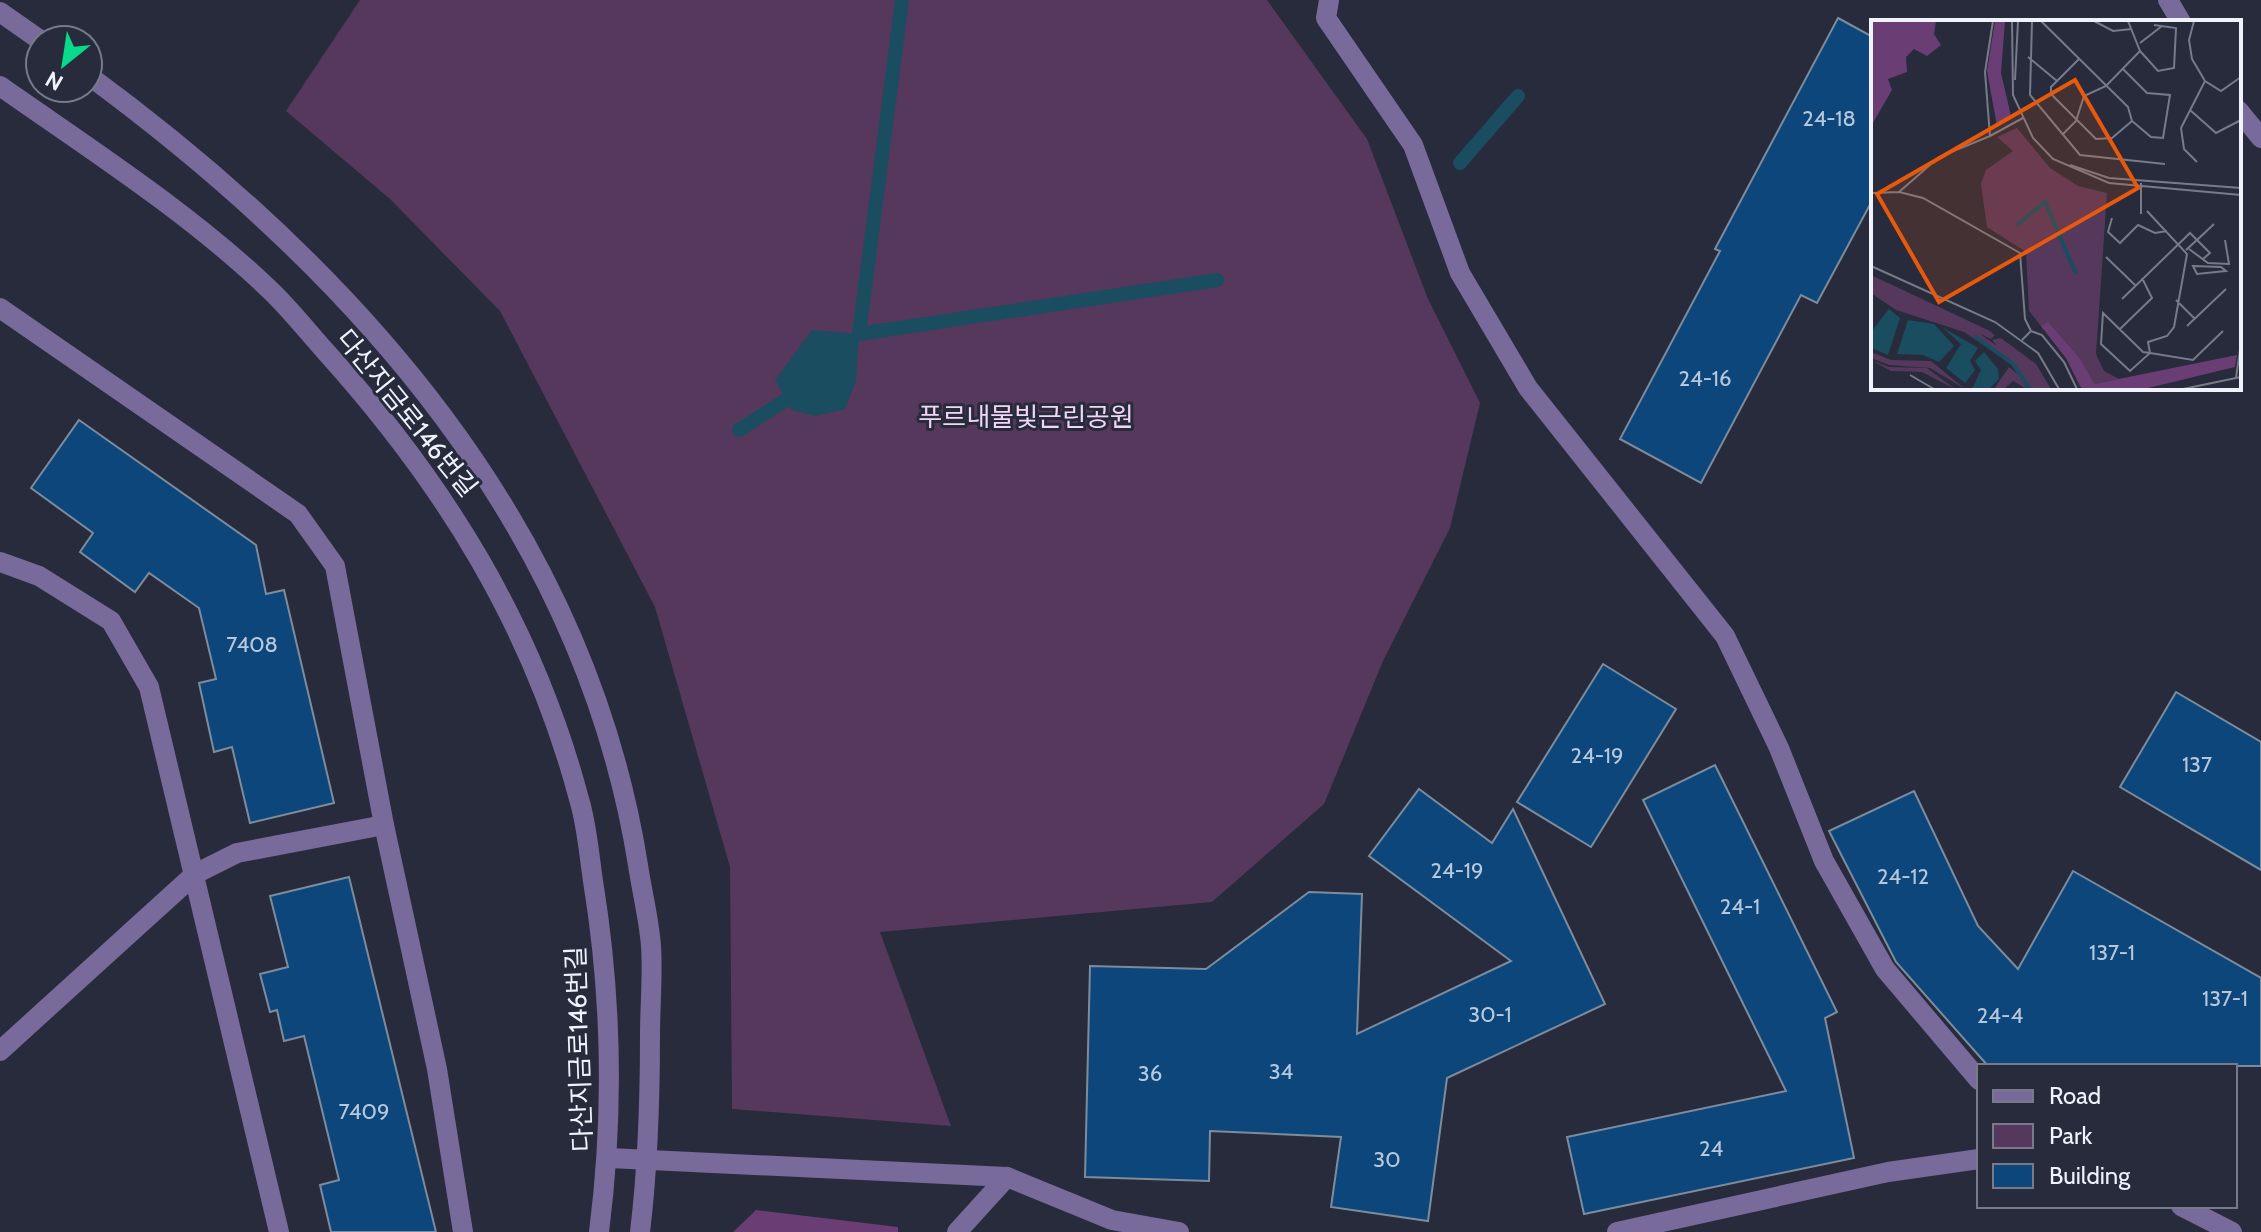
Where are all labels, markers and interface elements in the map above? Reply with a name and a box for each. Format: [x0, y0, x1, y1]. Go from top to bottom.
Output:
inset map [1871, 20, 2241, 390]
north arrow [24, 24, 104, 104]
text: N [41, 65, 68, 96]
house number: 24-18 [1802, 105, 1856, 132]
street label: 다산지금로146번길 [330, 323, 484, 503]
house number: 24-16 [1679, 365, 1731, 392]
park label: 푸르내물빛근린공원 [918, 401, 1134, 433]
house number: 7408 [226, 631, 278, 658]
house number: 24-19 [1571, 742, 1623, 769]
house number: 137 [2182, 751, 2212, 778]
house number: 24-19 [1431, 857, 1483, 884]
house number: 24-12 [1877, 863, 1929, 890]
house number: 24-1 [1720, 893, 1760, 920]
house number: 137-1 [2089, 939, 2135, 966]
street label: 다산지금로146번길 [559, 946, 599, 1152]
house number: 137-1 [2202, 985, 2248, 1012]
house number: 30-1 [1468, 1001, 1512, 1028]
house number: 24-4 [1977, 1002, 2023, 1029]
house number: 34 [1269, 1058, 1294, 1085]
house number: 36 [1138, 1060, 1162, 1087]
legend [1977, 1064, 2237, 1208]
text: Road [2049, 1081, 2101, 1110]
house number: 7409 [339, 1098, 389, 1125]
text: Park [2049, 1121, 2092, 1150]
house number: 24 [1699, 1135, 1723, 1162]
house number: 30 [1373, 1146, 1401, 1173]
text: Building [2049, 1161, 2131, 1190]

